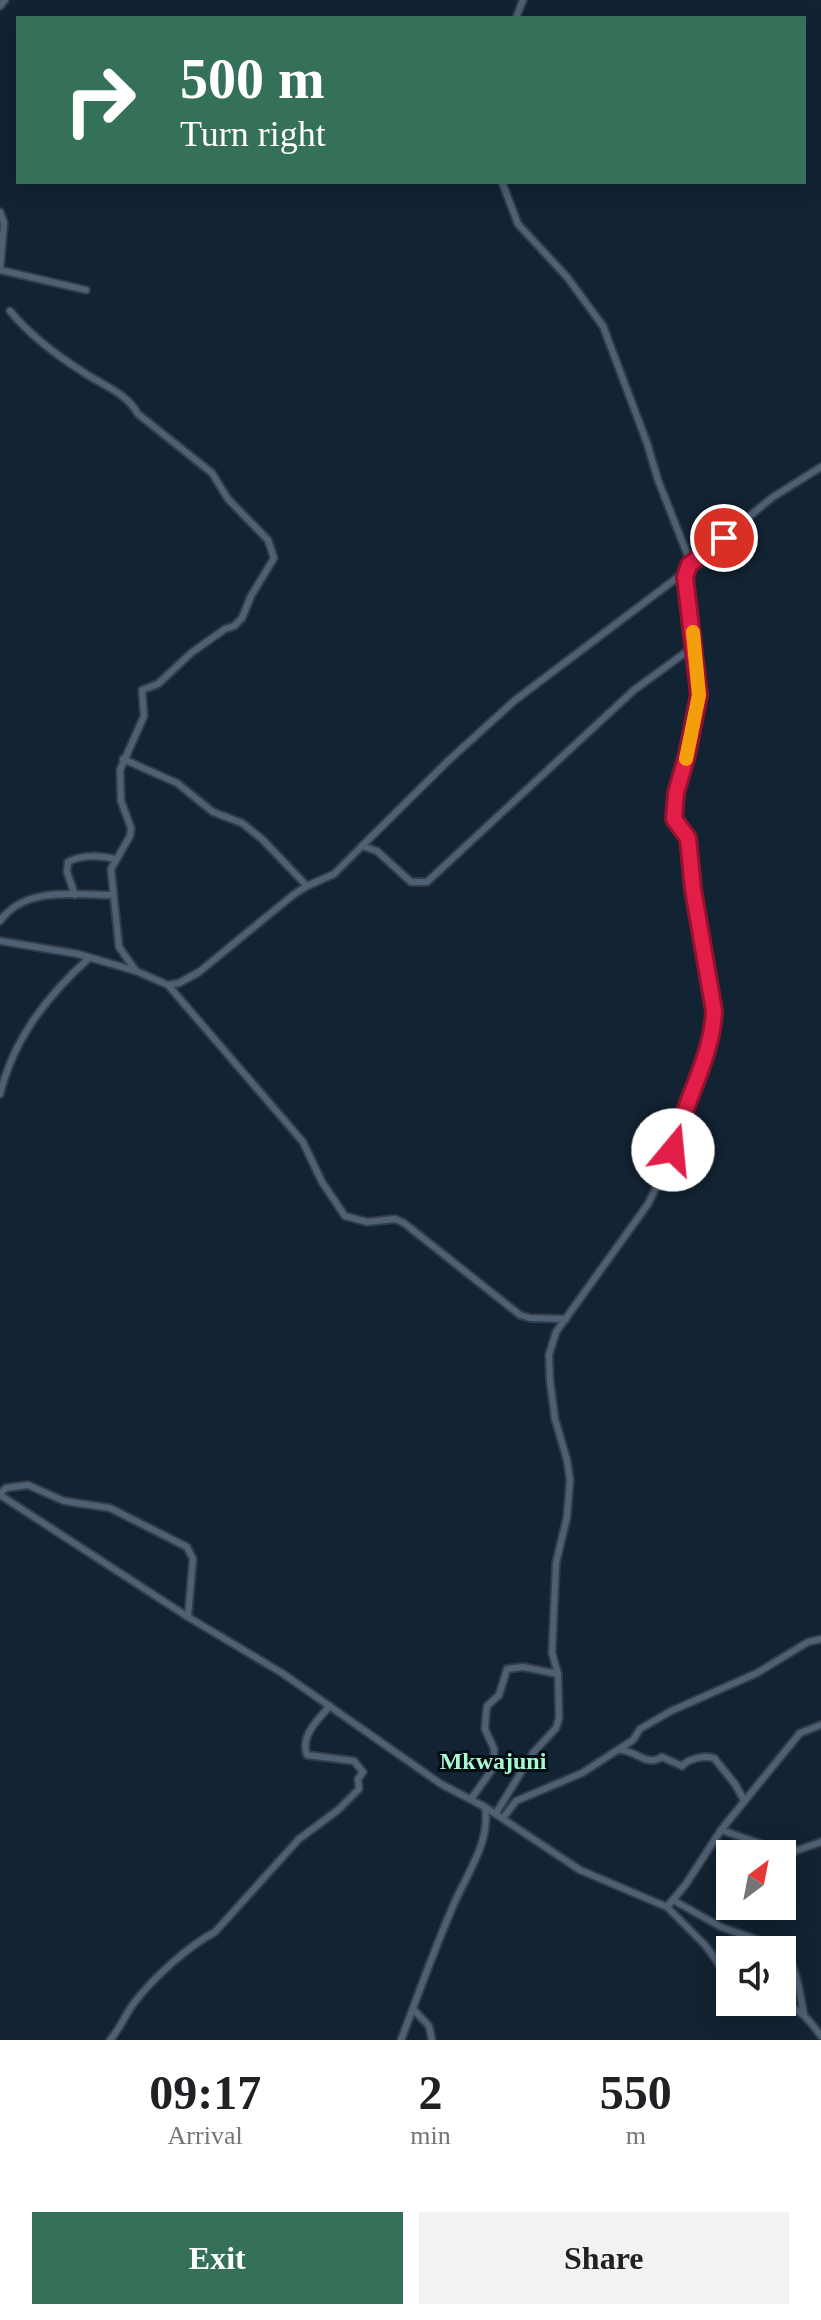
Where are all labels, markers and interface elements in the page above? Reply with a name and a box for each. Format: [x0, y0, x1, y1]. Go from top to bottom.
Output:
icon: right [48, 48, 152, 152]
text: 500 m [180, 48, 325, 110]
text: Turn right [180, 114, 326, 154]
pin [690, 504, 758, 572]
icon: arrive [702, 516, 746, 560]
position arrow [631, 1108, 715, 1192]
district label: Mkwajuni [440, 1748, 547, 1774]
north arrow [716, 1840, 796, 1920]
map controls [716, 1840, 796, 2016]
button: sound [716, 1936, 796, 2016]
text: 09:17 [149, 2066, 261, 2119]
text: 2 [418, 2066, 442, 2119]
text: 550 [600, 2066, 672, 2119]
text: Arrival [168, 2121, 243, 2150]
text: min [410, 2121, 451, 2150]
text: m [626, 2121, 646, 2150]
button: Exit [32, 2212, 403, 2304]
button: Share [419, 2212, 789, 2304]

